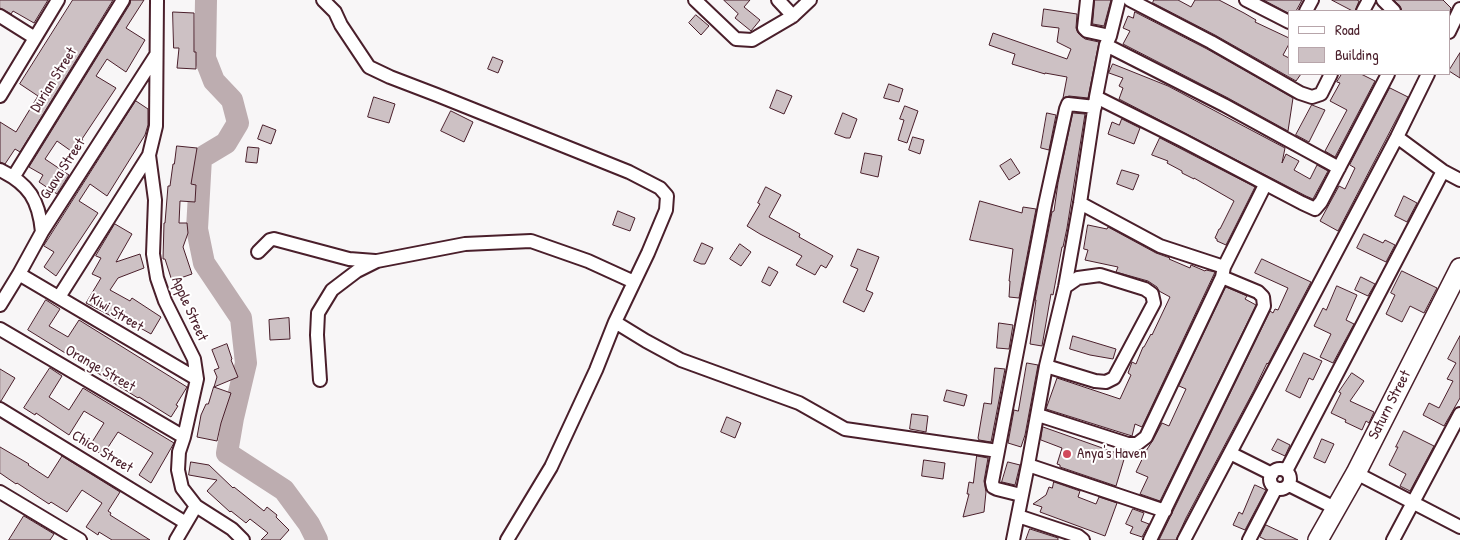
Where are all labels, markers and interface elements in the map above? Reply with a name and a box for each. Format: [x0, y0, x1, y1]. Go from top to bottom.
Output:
legend [1288, 10, 1450, 75]
text: Road [1335, 19, 1360, 40]
street label: Durian Street [27, 44, 81, 116]
text: Building [1335, 44, 1379, 65]
street label: Guava Street [37, 135, 89, 203]
street label: Apple Street [167, 274, 211, 344]
street label: Kiwi Street [86, 290, 146, 336]
street label: Orange Street [62, 342, 138, 396]
street label: Saturn Street [1365, 368, 1415, 442]
street label: Chico Street [68, 427, 136, 477]
place label: Anya's Haven [1077, 445, 1147, 463]
marker: Anya's Haven [1061, 448, 1073, 460]

